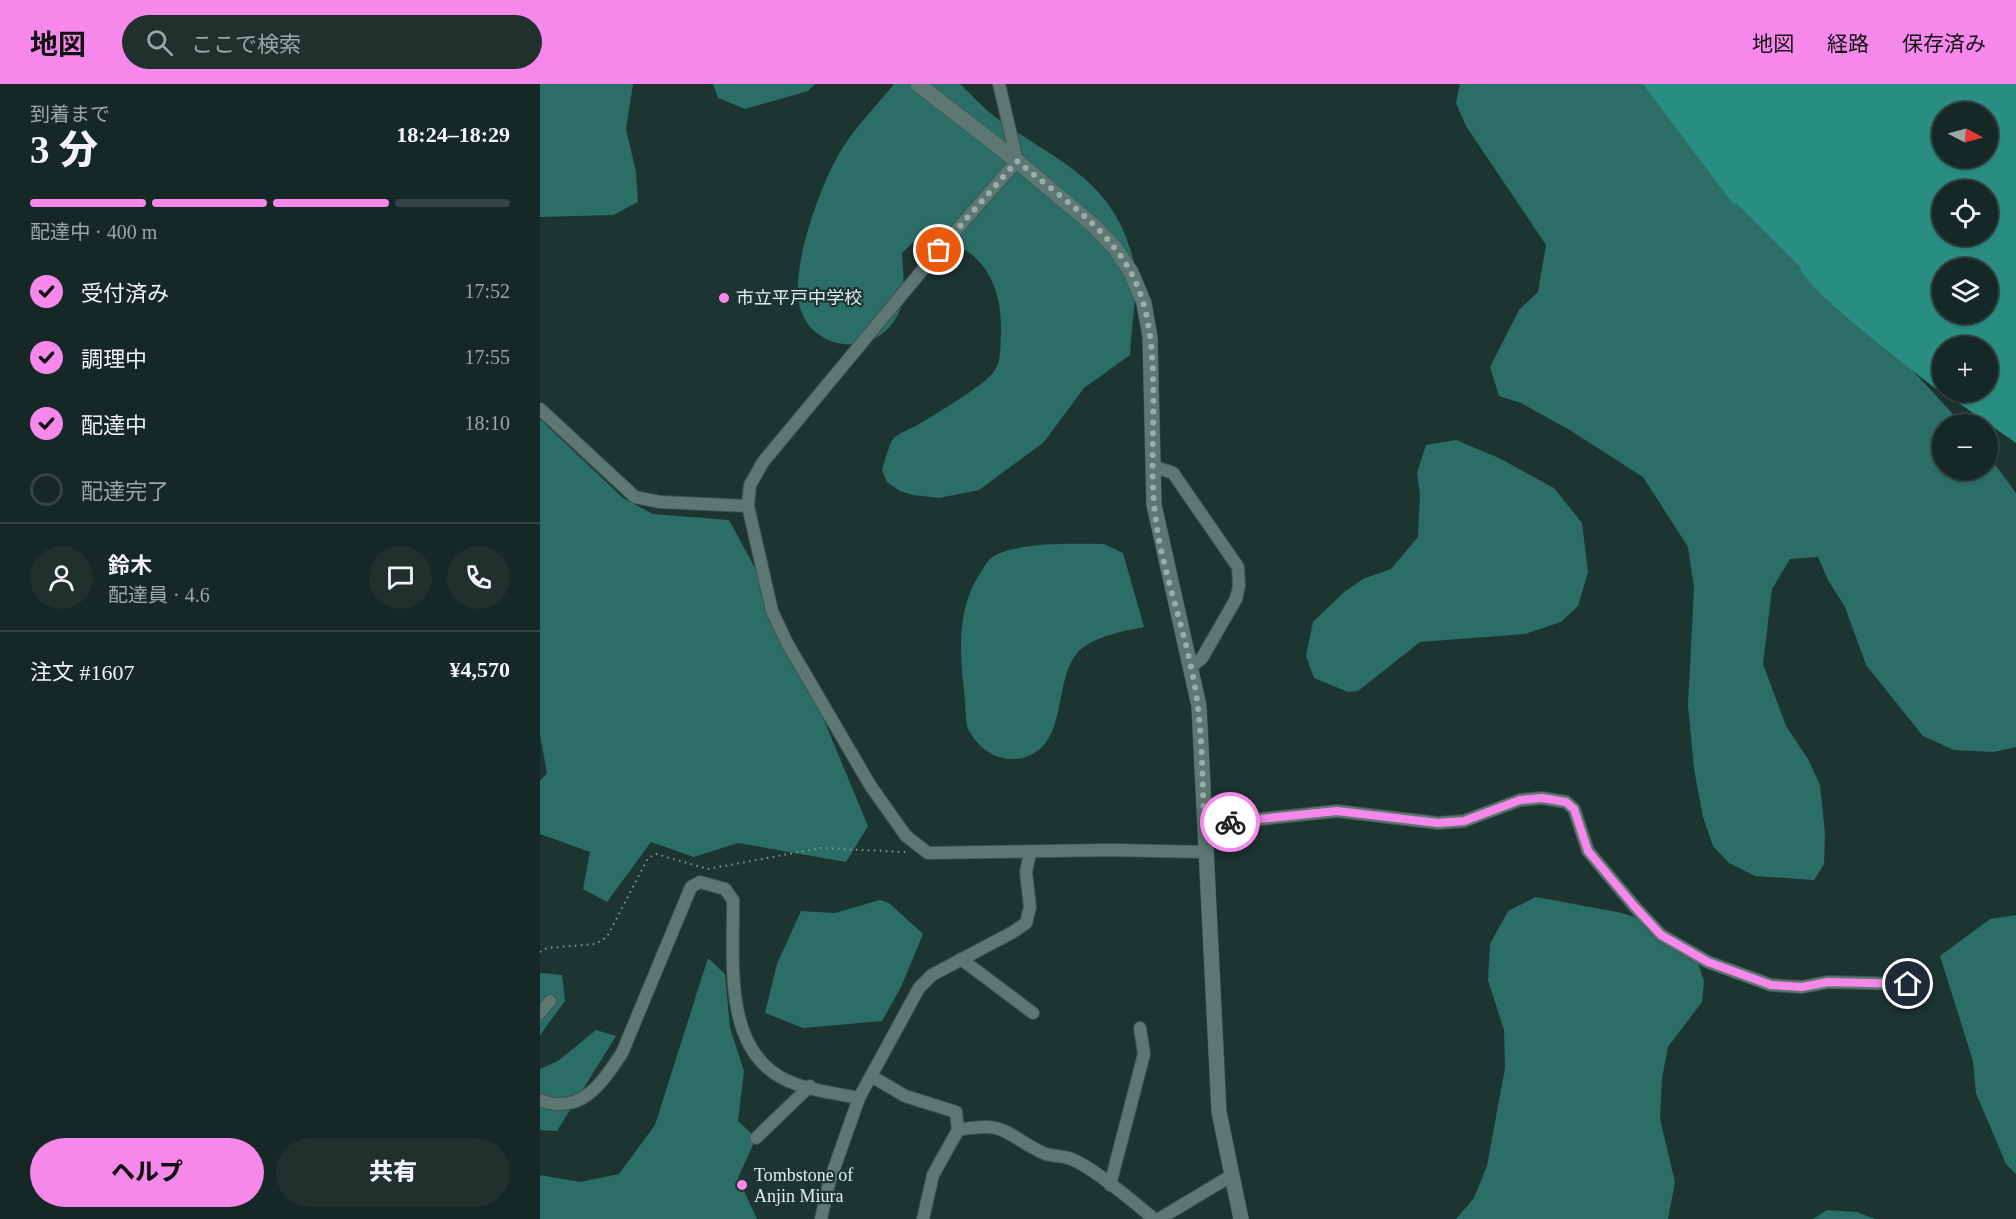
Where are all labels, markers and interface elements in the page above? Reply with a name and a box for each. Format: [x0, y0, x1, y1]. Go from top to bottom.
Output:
search box [122, 15, 542, 69]
icon: search [143, 26, 176, 59]
text: 地図 [30, 29, 86, 60]
text: ここで検索 [191, 32, 301, 57]
text: 地図 [1752, 32, 1794, 56]
text: 経路 [1827, 32, 1869, 56]
text: 保存済み [1902, 32, 1986, 56]
north arrow [1932, 102, 1998, 168]
map controls [1932, 102, 1998, 480]
text: 到着まで [30, 103, 110, 125]
text: 18:24–18:29 [396, 122, 510, 147]
text: 3 分 [30, 128, 98, 171]
button: locate [1932, 180, 1998, 246]
text: 配達中 · 400 m [30, 221, 157, 243]
pin [913, 224, 964, 275]
icon: bag [922, 233, 955, 266]
button: layers [1932, 258, 1998, 324]
icon: check [30, 275, 63, 308]
text: 17:52 [464, 280, 510, 302]
text: 受付済み [81, 281, 169, 306]
place label: 市立平戸中学校 [736, 288, 862, 308]
marker: 市立平戸中学校 [717, 291, 731, 305]
button: + [1932, 336, 1998, 402]
icon: check [30, 341, 63, 374]
text: 17:55 [464, 346, 510, 368]
text: 調理中 [81, 347, 147, 372]
icon: check [30, 407, 63, 440]
text: 18:10 [464, 412, 510, 434]
text: 配達中 [81, 413, 147, 438]
button: − [1932, 414, 1998, 480]
text: 配達完了 [81, 479, 169, 504]
button: person [30, 546, 93, 609]
button: chat [369, 546, 432, 609]
button: phone [447, 546, 510, 609]
text: 鈴木 [108, 553, 152, 578]
text: 配達員 · 4.6 [108, 584, 210, 606]
text: ¥4,570 [450, 657, 510, 682]
text: 注文 #1607 [30, 660, 135, 685]
courier [1200, 792, 1260, 852]
icon: bike [1214, 806, 1247, 839]
pin [1882, 958, 1933, 1009]
icon: home [1891, 967, 1924, 1000]
button: ヘルプ [30, 1138, 264, 1207]
button: 共有 [276, 1138, 510, 1207]
place label: Tombstone of Anjin Miura [754, 1165, 853, 1206]
marker: Tombstone of Anjin Miura [735, 1178, 749, 1192]

